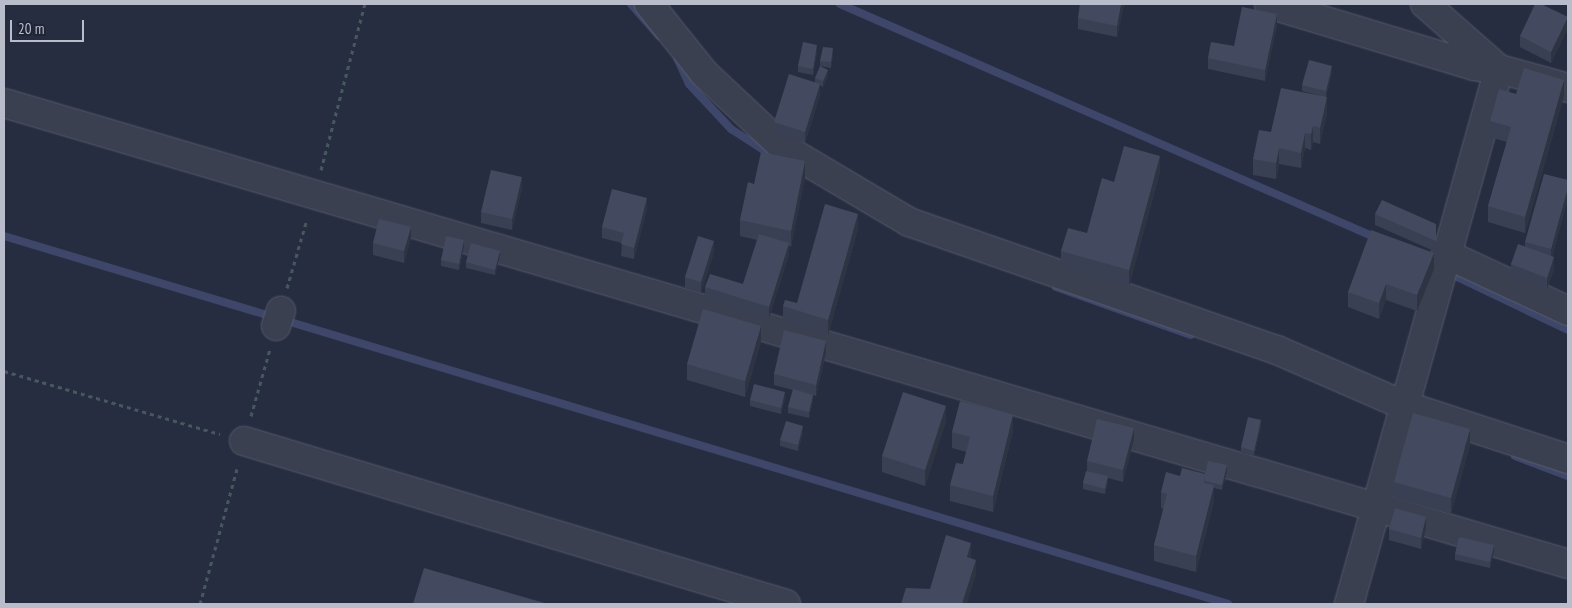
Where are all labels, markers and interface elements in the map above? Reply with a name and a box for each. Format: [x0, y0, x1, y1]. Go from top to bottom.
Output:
scale bar [12, 10, 86, 42]
text: 20 m [18, 19, 44, 38]

